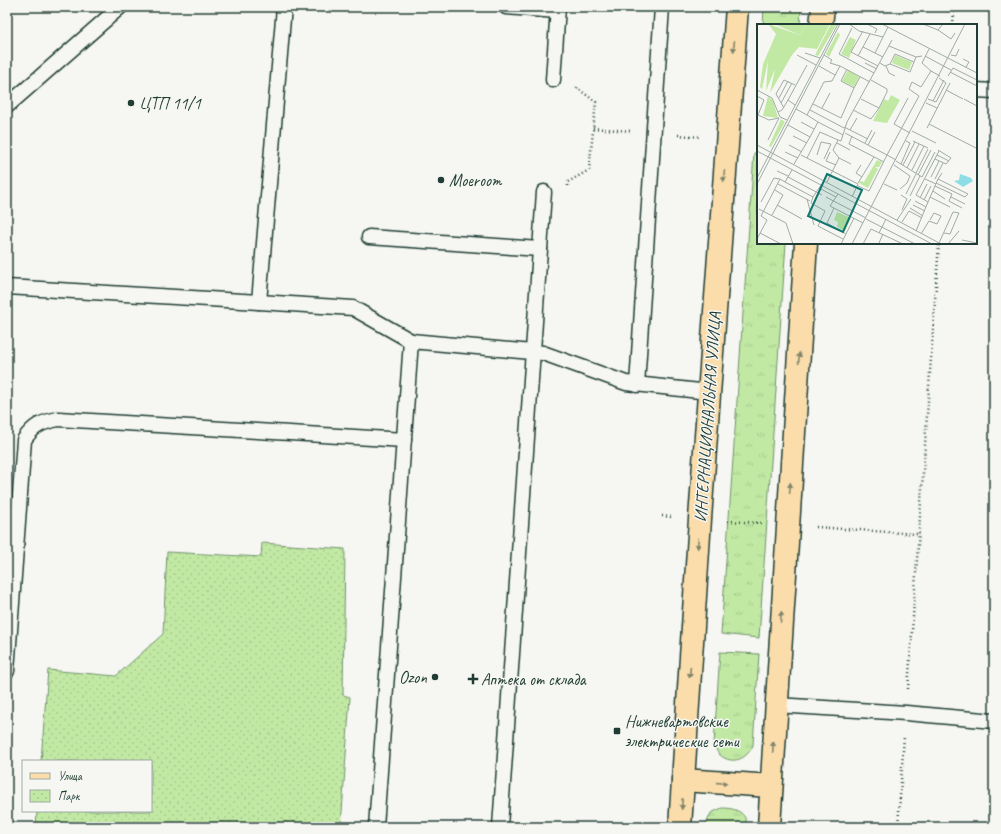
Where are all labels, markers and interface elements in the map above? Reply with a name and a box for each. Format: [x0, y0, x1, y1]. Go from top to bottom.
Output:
inset map [757, 24, 977, 244]
one-way arrow [730, 40, 737, 52]
place label: ЦТП 11/1 [139, 93, 202, 114]
marker: ЦТП 11/1 [126, 98, 136, 108]
place label: Moeroom [449, 170, 503, 191]
one-way arrow [721, 170, 728, 182]
marker: Moeroom [436, 175, 446, 185]
street label: ИНТЕРНАЦИОНАЛЬНАЯ УЛИЦА [690, 311, 725, 523]
one-way arrow [795, 352, 802, 364]
one-way arrow [786, 482, 793, 494]
one-way arrow [695, 537, 702, 549]
one-way arrow [778, 611, 785, 623]
one-way arrow [687, 666, 693, 679]
place label: Ozon [399, 667, 427, 688]
place label: Аптека от склада [481, 669, 587, 690]
marker: Ozon [430, 672, 440, 682]
marker: Аптека от склада [468, 674, 478, 684]
place label: Нижневартовские электрические сети [625, 711, 741, 752]
marker: Нижневартовские электрические сети [612, 726, 622, 736]
one-way arrow [770, 741, 777, 753]
legend [22, 760, 152, 812]
text: Улица [58, 768, 83, 784]
one-way arrow [716, 779, 728, 786]
text: Парк [58, 788, 81, 804]
one-way arrow [678, 798, 685, 810]

